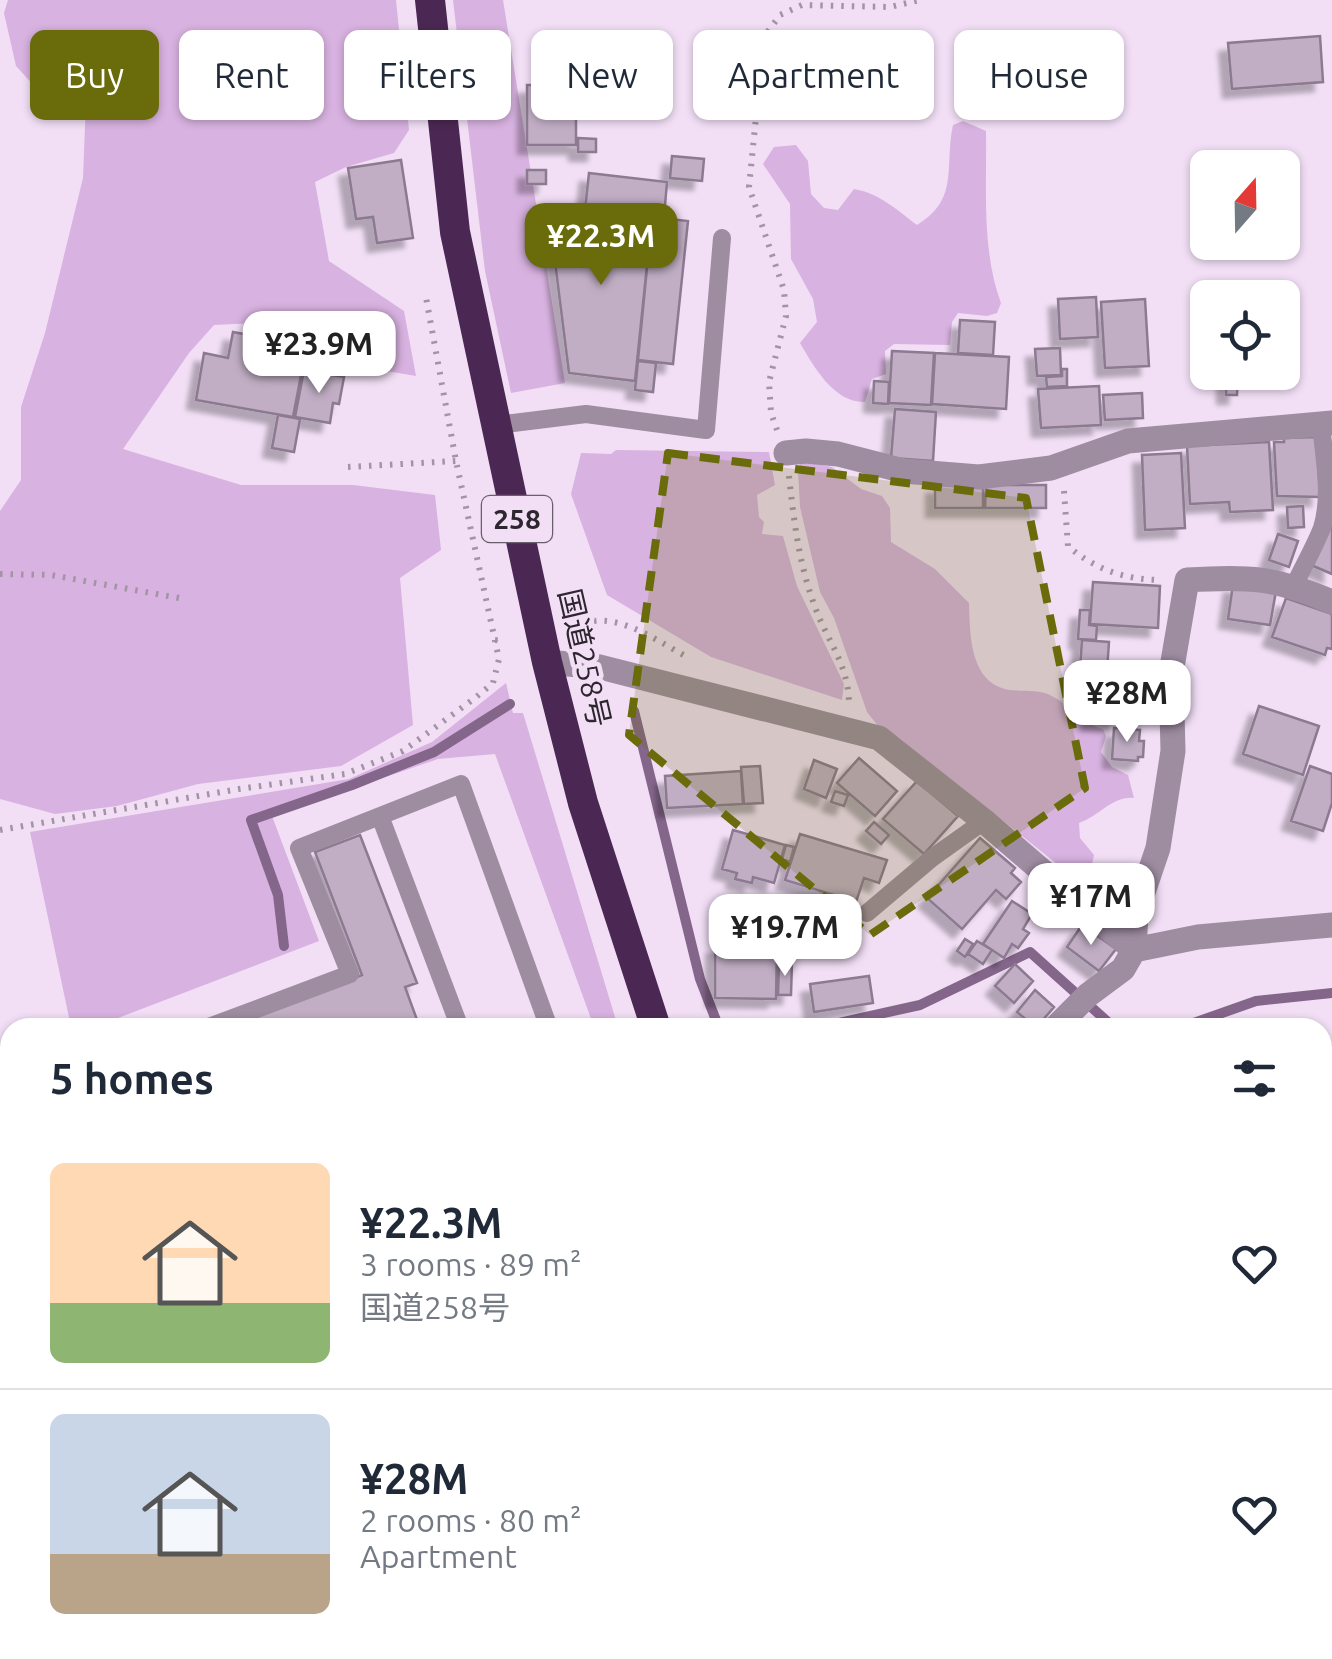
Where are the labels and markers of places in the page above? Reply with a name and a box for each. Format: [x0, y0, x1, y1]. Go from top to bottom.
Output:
pin: ¥22.3M [520, 203, 682, 288]
pin: ¥23.9M [238, 311, 400, 396]
pin: ¥28M [1068, 660, 1186, 745]
pin: ¥17M [1032, 863, 1150, 948]
pin: ¥19.7M [704, 894, 866, 979]

